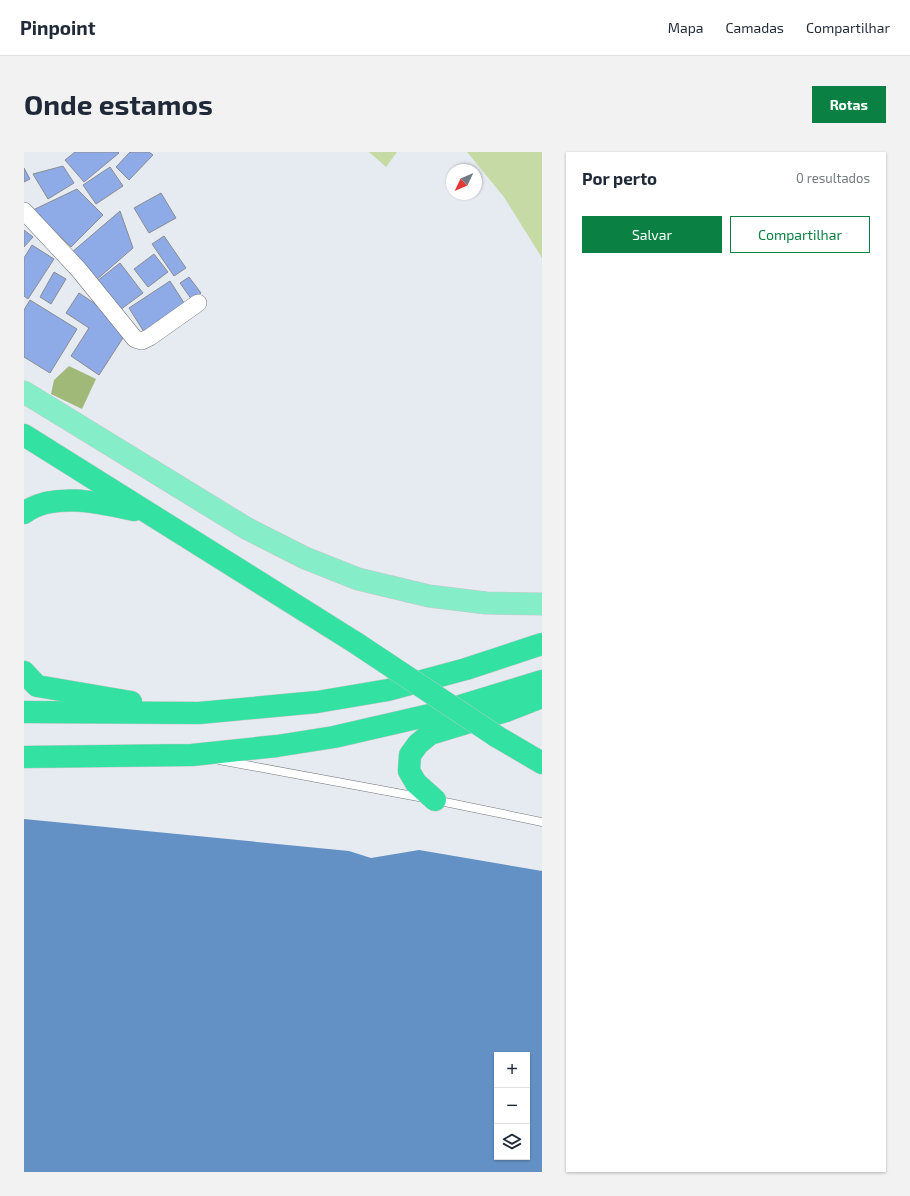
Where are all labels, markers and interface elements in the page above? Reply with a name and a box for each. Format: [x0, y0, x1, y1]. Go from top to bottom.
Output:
text: Pinpoint [20, 16, 95, 39]
text: Mapa [668, 19, 704, 36]
text: Camadas [726, 19, 784, 36]
text: Compartilhar [806, 19, 890, 36]
button: Rotas [812, 86, 886, 123]
text: Onde estamos [24, 87, 213, 121]
north arrow [446, 164, 482, 200]
text: Por perto [582, 168, 657, 188]
text: 0 resultados [796, 170, 870, 186]
button: Salvar [582, 216, 722, 253]
button: Compartilhar [730, 216, 870, 253]
map controls [494, 1052, 530, 1160]
button: + [494, 1052, 530, 1088]
button: − [494, 1088, 530, 1124]
button: layers [494, 1124, 530, 1160]

